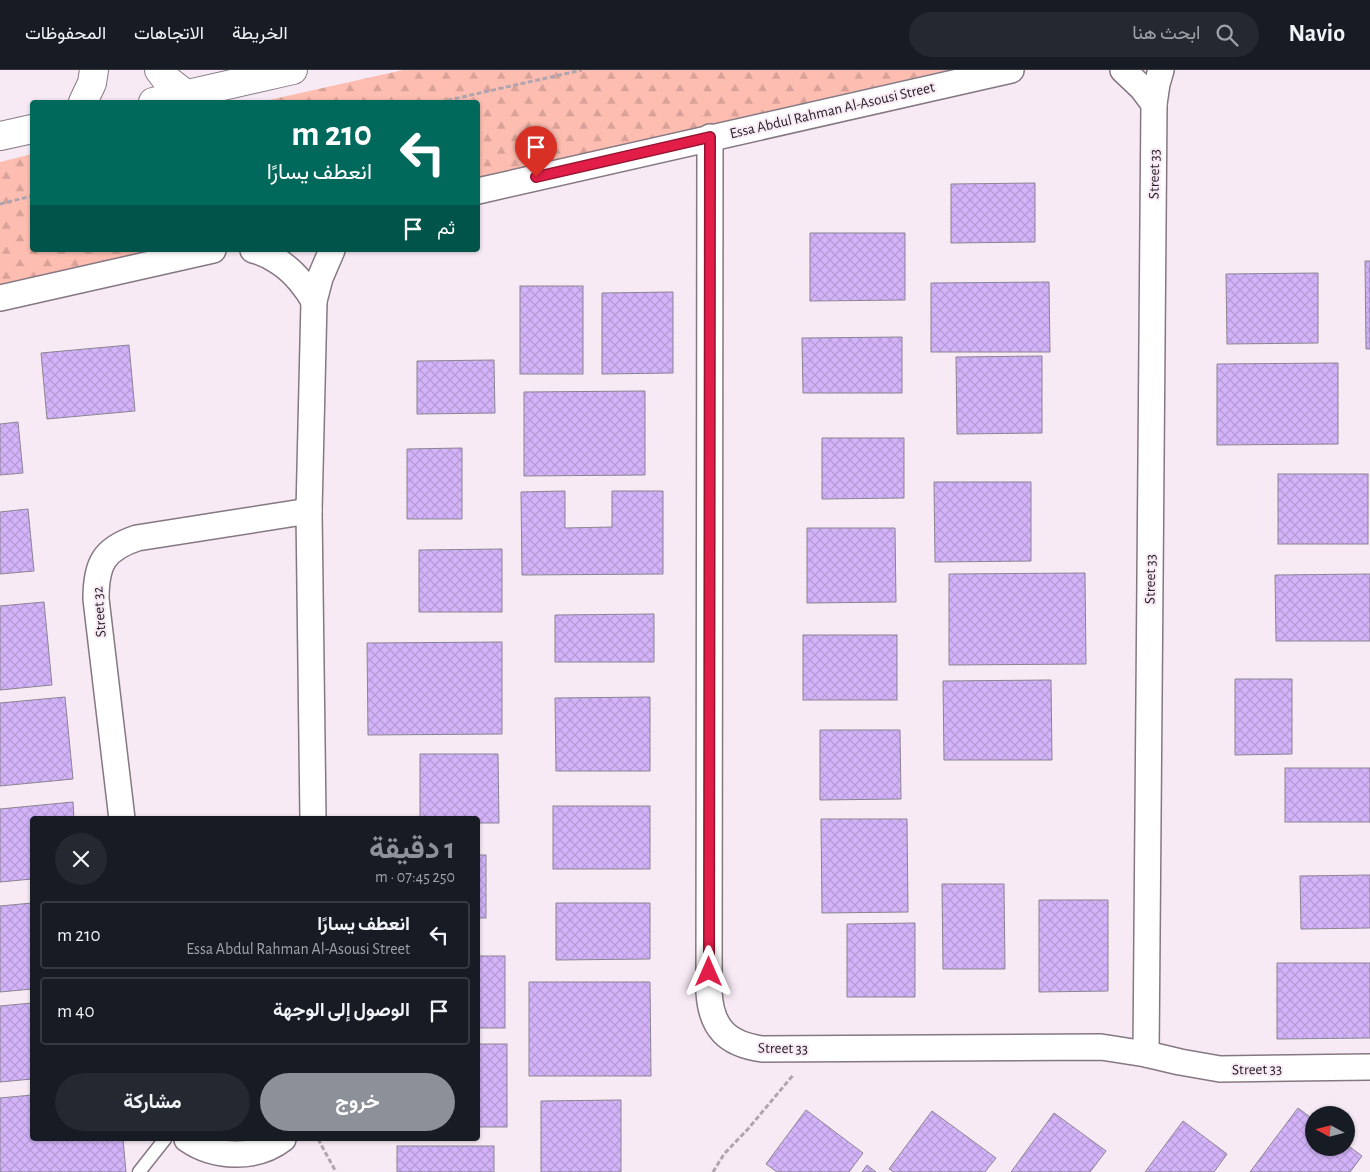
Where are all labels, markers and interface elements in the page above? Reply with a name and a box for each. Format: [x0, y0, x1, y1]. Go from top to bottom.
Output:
search box [909, 12, 1259, 57]
icon: search [1213, 21, 1241, 49]
text: Navio [1289, 22, 1345, 46]
text: ابحث هنا [1132, 24, 1201, 43]
text: المحفوظات [25, 25, 106, 43]
text: الاتجاهات [134, 25, 204, 43]
text: الخريطة [232, 25, 288, 43]
street label: Essa Abdul Rahman Al-Asousi Street [728, 80, 936, 141]
text: 210 m [291, 117, 372, 152]
icon: left [390, 120, 455, 185]
pin [515, 126, 557, 177]
icon: arrive [522, 133, 550, 161]
street label: Street 33 [1147, 149, 1162, 199]
text: انعطف يسارًا [267, 161, 372, 183]
icon: arrive [399, 215, 427, 243]
text: ثم [437, 219, 455, 238]
street label: Street 33 [1143, 554, 1158, 604]
street label: Street 32 [90, 586, 109, 638]
button: close [55, 833, 107, 885]
text: 1 دقيقة [369, 834, 455, 864]
text: 250 m · 07:45 [375, 869, 455, 885]
text: انعطف يسارًا [317, 915, 410, 934]
icon: left [425, 921, 453, 949]
text: 210 m [57, 926, 101, 945]
text: Essa Abdul Rahman Al-Asousi Street [186, 941, 410, 957]
position arrow [682, 945, 734, 997]
icon: arrive [425, 997, 453, 1025]
text: الوصول إلى الوجهة [273, 1001, 410, 1020]
text: 40 m [57, 1002, 95, 1021]
street label: Street 33 [758, 1041, 808, 1056]
street label: Street 33 [1232, 1062, 1282, 1077]
button: مشاركة [55, 1073, 250, 1131]
button: خروج [260, 1073, 455, 1131]
north arrow [1305, 1106, 1355, 1156]
map controls [1305, 1106, 1355, 1156]

